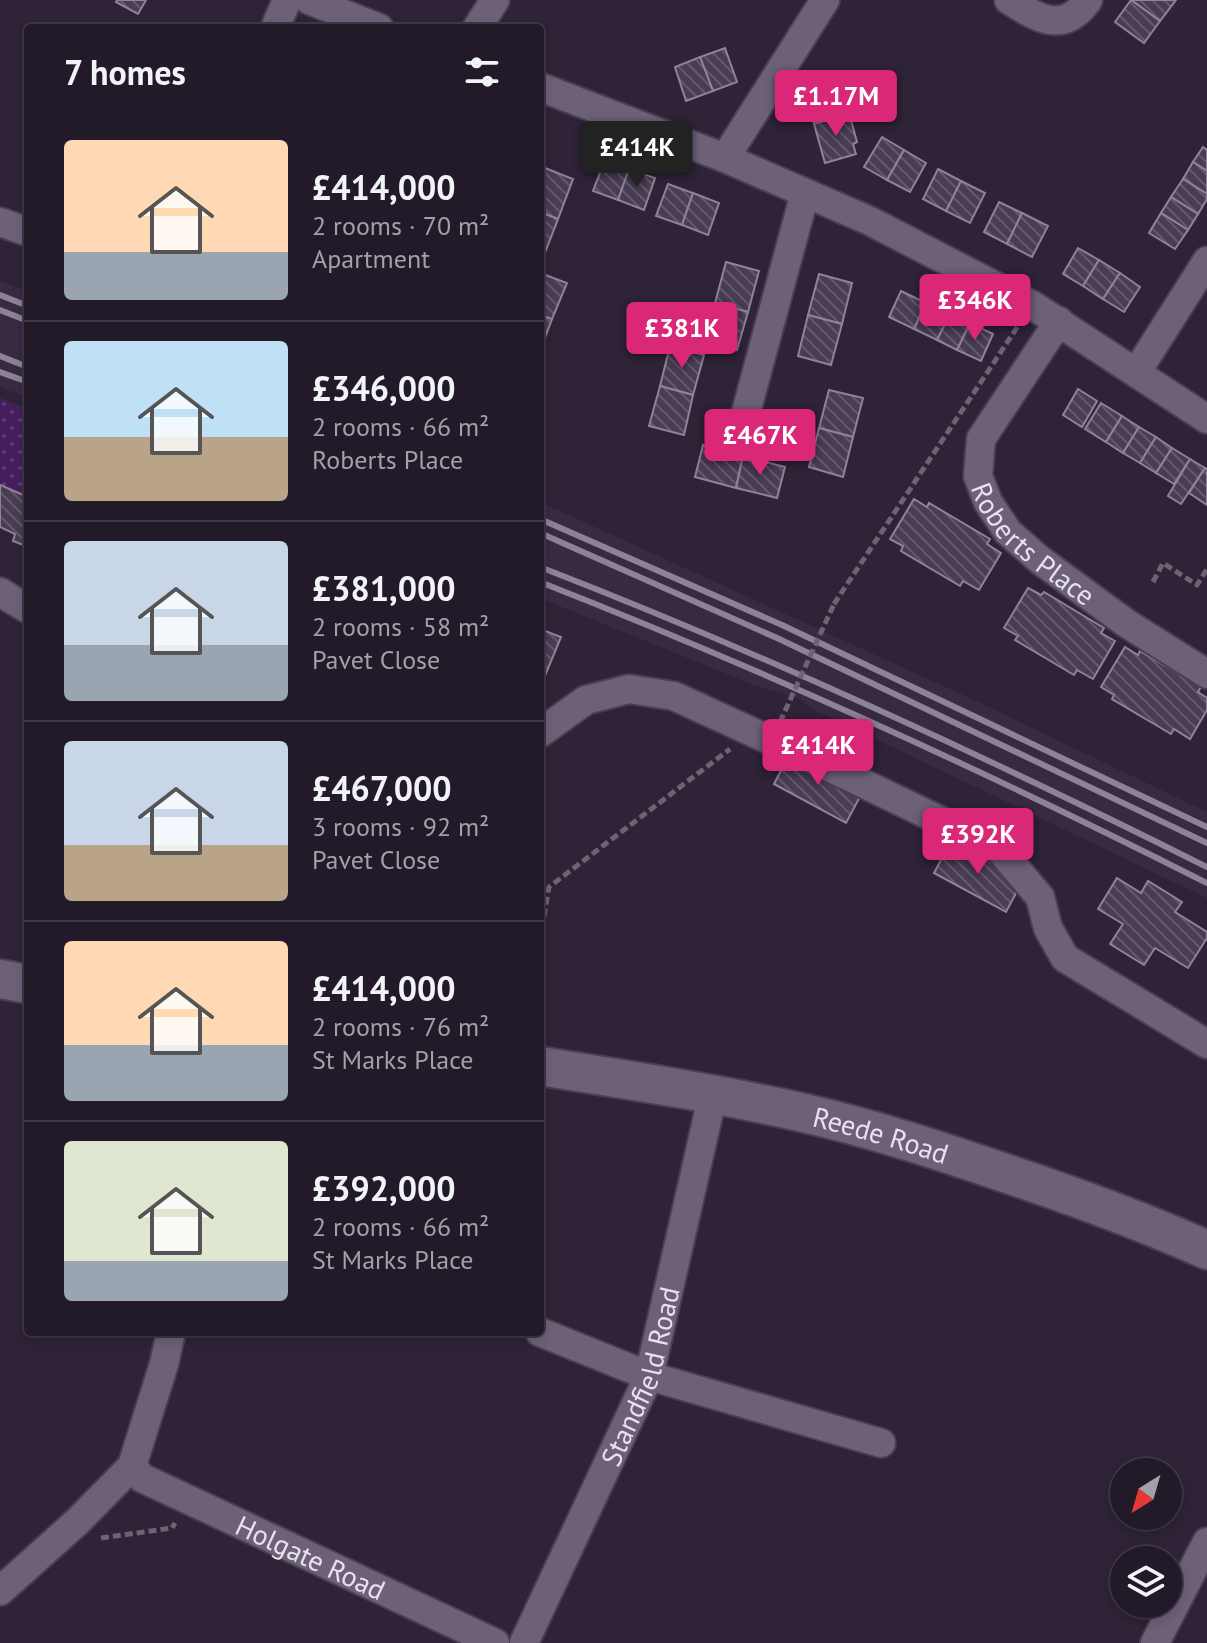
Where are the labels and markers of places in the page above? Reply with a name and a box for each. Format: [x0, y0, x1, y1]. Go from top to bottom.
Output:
pin: £1.17M [771, 70, 901, 138]
pin: £414K [581, 121, 693, 189]
pin: £346K [919, 274, 1031, 342]
pin: £381K [626, 302, 738, 370]
pin: £467K [704, 409, 816, 477]
pin: £414K [762, 719, 874, 787]
pin: £392K [922, 808, 1034, 876]

